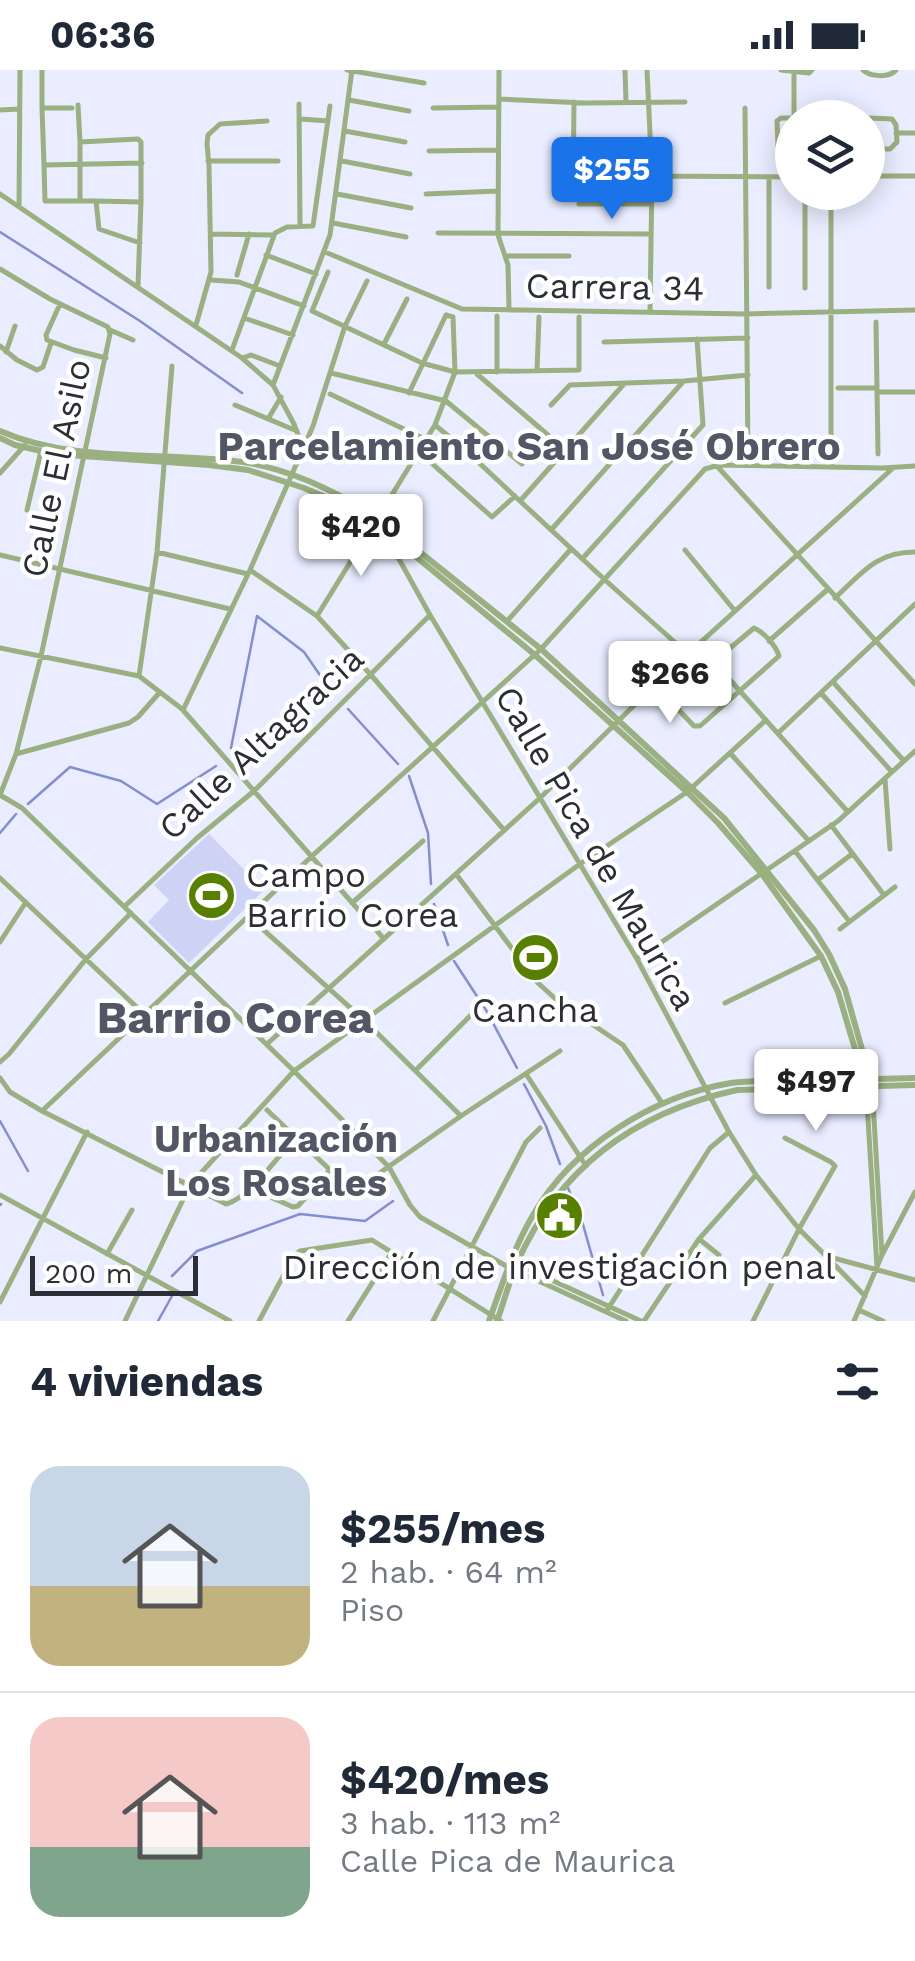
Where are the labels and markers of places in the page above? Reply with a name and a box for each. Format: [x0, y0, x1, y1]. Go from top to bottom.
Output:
pin: $255 [553, 137, 671, 222]
pin: $420 [302, 494, 420, 579]
pin: $266 [611, 641, 729, 726]
place label: Campo Barrio Corea [246, 854, 458, 936]
sports icon: Campo Barrio Corea [185, 869, 237, 921]
sports icon: Cancha [509, 932, 561, 984]
place label: Cancha [472, 989, 598, 1031]
pin: $497 [757, 1049, 875, 1134]
public building icon: Dirección de investigación penal [533, 1189, 585, 1241]
place label: Dirección de investigación penal [282, 1246, 836, 1288]

